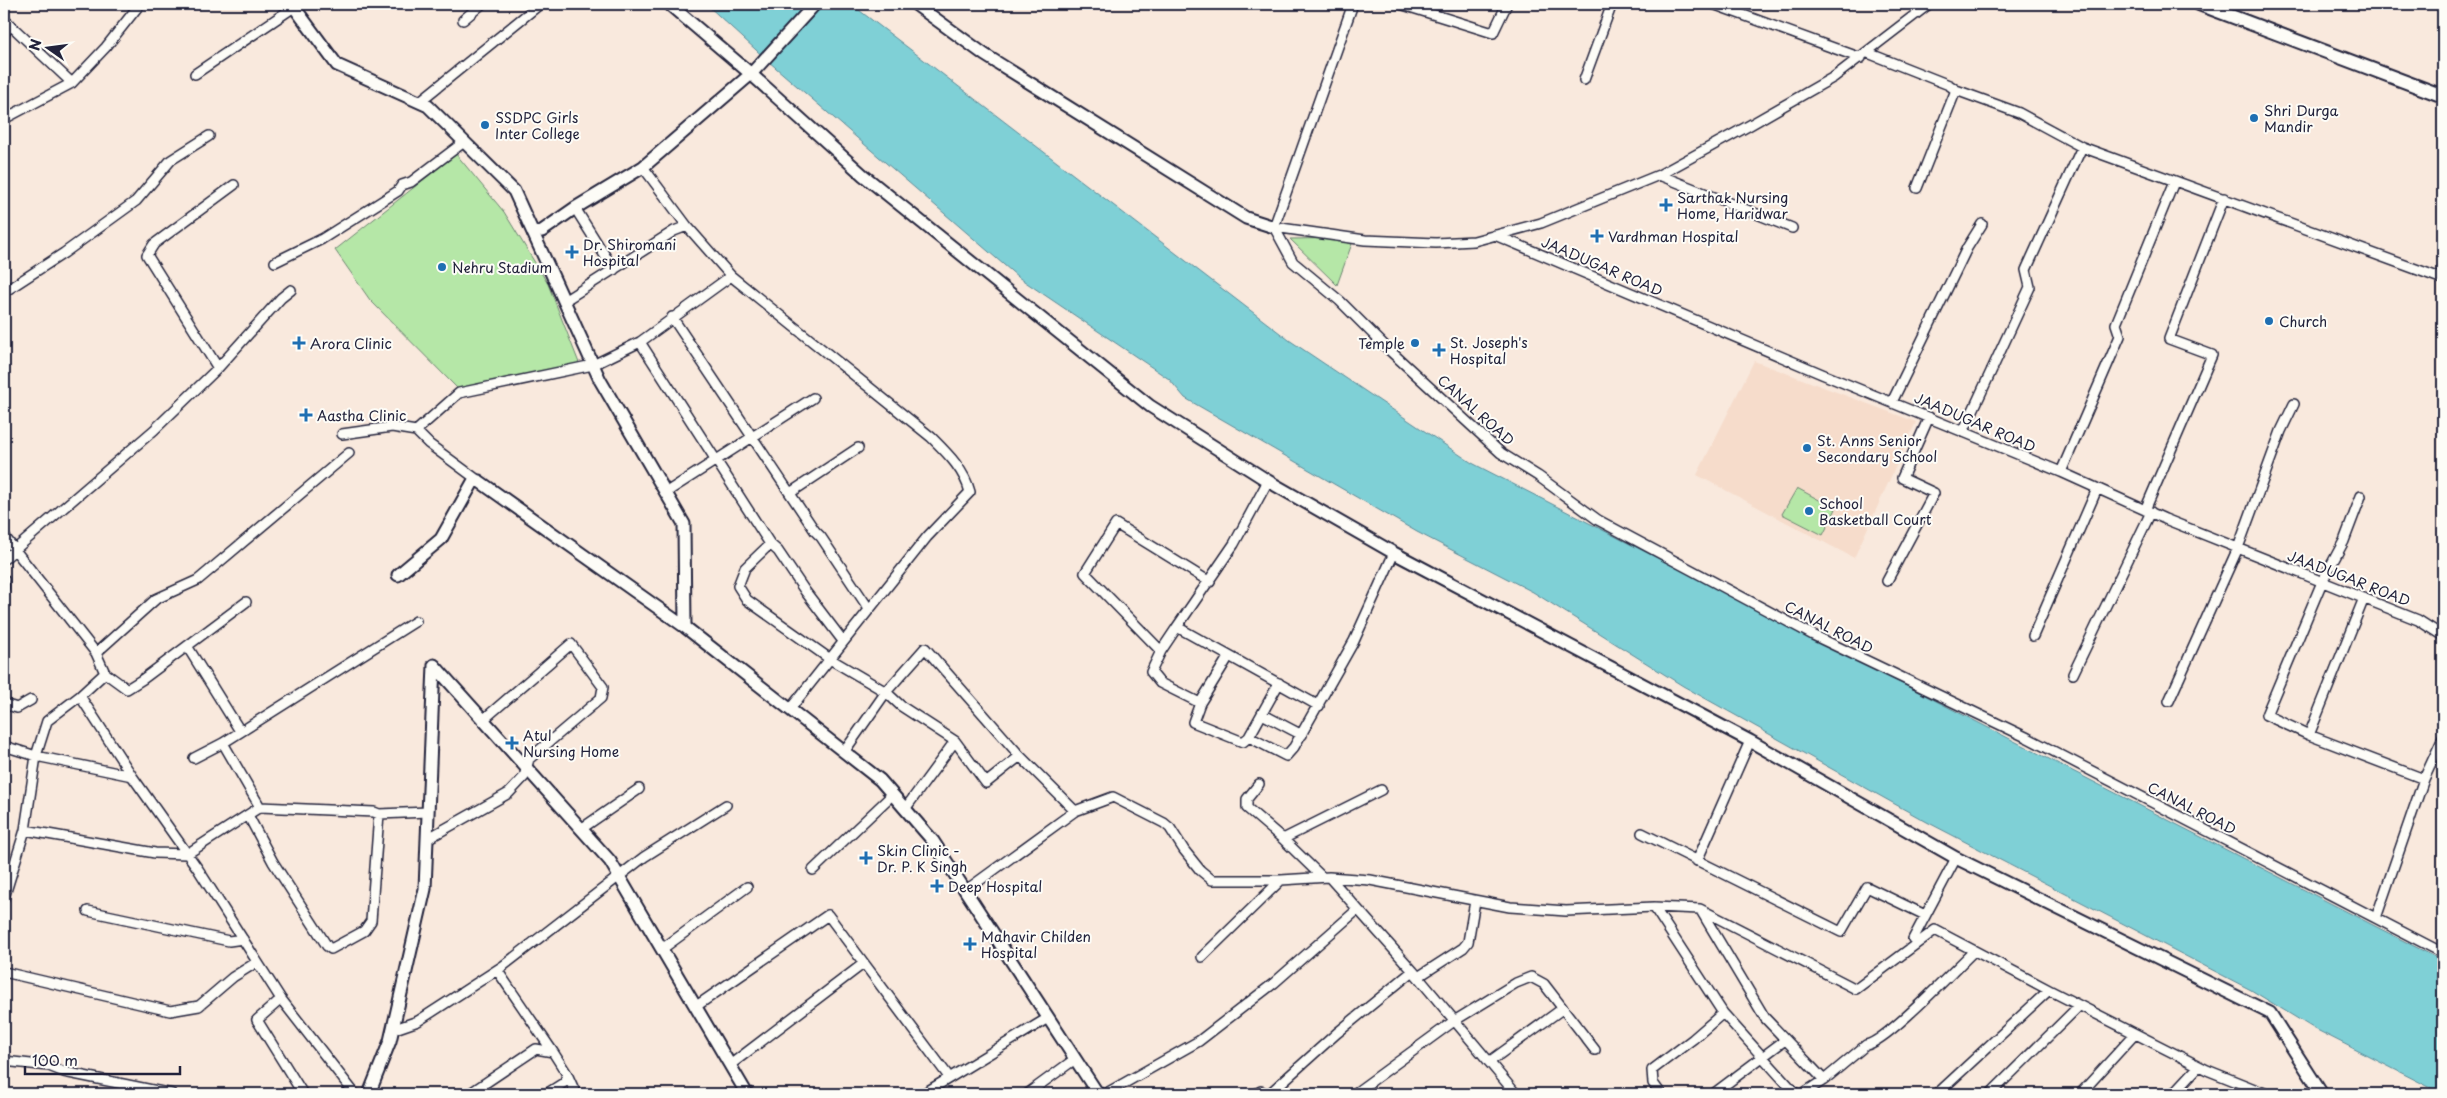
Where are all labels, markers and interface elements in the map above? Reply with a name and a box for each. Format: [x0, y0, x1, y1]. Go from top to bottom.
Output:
north arrow [22, 22, 72, 72]
text: N [23, 37, 46, 53]
place label: Shri Durga Mandir [2264, 100, 2339, 137]
place label: SSDPC Girls Inter College [495, 107, 580, 144]
marker: Shri Durga Mandir [2248, 112, 2260, 124]
marker: SSDPC Girls Inter College [479, 119, 491, 131]
place label: Sarthak Nursing Home, Haridwar [1677, 187, 1789, 224]
marker: Sarthak Nursing Home, Haridwar [1659, 198, 1673, 212]
place label: Vardhman Hospital [1608, 226, 1739, 247]
marker: Vardhman Hospital [1590, 229, 1604, 243]
street label: JAADUGAR ROAD [1538, 231, 1666, 301]
place label: Dr. Shiromani Hospital [583, 234, 676, 271]
marker: Dr. Shiromani Hospital [565, 245, 579, 259]
place label: Nehru Stadium [452, 257, 552, 278]
marker: Nehru Stadium [436, 261, 448, 273]
place label: Church [2279, 311, 2327, 332]
marker: Church [2263, 315, 2275, 327]
place label: St. Joseph's Hospital [1450, 332, 1528, 369]
place label: Arora Clinic [310, 333, 392, 354]
place label: Temple [1358, 333, 1405, 354]
marker: Arora Clinic [292, 336, 306, 350]
marker: Temple [1409, 337, 1421, 349]
marker: St. Joseph's Hospital [1432, 343, 1446, 357]
street label: CANAL ROAD [1433, 370, 1519, 450]
street label: JAADUGAR ROAD [1911, 387, 2039, 457]
place label: Aastha Clinic [317, 405, 406, 426]
marker: Aastha Clinic [299, 408, 313, 422]
place label: St. Anns Senior Secondary School [1817, 430, 1937, 467]
marker: St. Anns Senior Secondary School [1801, 442, 1813, 454]
place label: School Basketball Court [1819, 493, 1932, 530]
marker: School Basketball Court [1803, 505, 1815, 517]
street label: JAADUGAR ROAD [2284, 545, 2414, 611]
street label: CANAL ROAD [1781, 596, 1877, 658]
place label: Atul Nursing Home [523, 725, 619, 762]
marker: Atul Nursing Home [505, 736, 519, 750]
street label: CANAL ROAD [2144, 777, 2240, 839]
place label: Skin Clinic - Dr. P. K Singh [877, 840, 967, 877]
marker: Skin Clinic - Dr. P. K Singh [859, 851, 873, 865]
place label: Deep Hospital [948, 876, 1042, 897]
marker: Deep Hospital [930, 879, 944, 893]
place label: Mahavir Childen Hospital [981, 926, 1091, 963]
marker: Mahavir Childen Hospital [963, 937, 977, 951]
scale bar [25, 1043, 180, 1075]
text: 100 m [32, 1048, 78, 1071]

